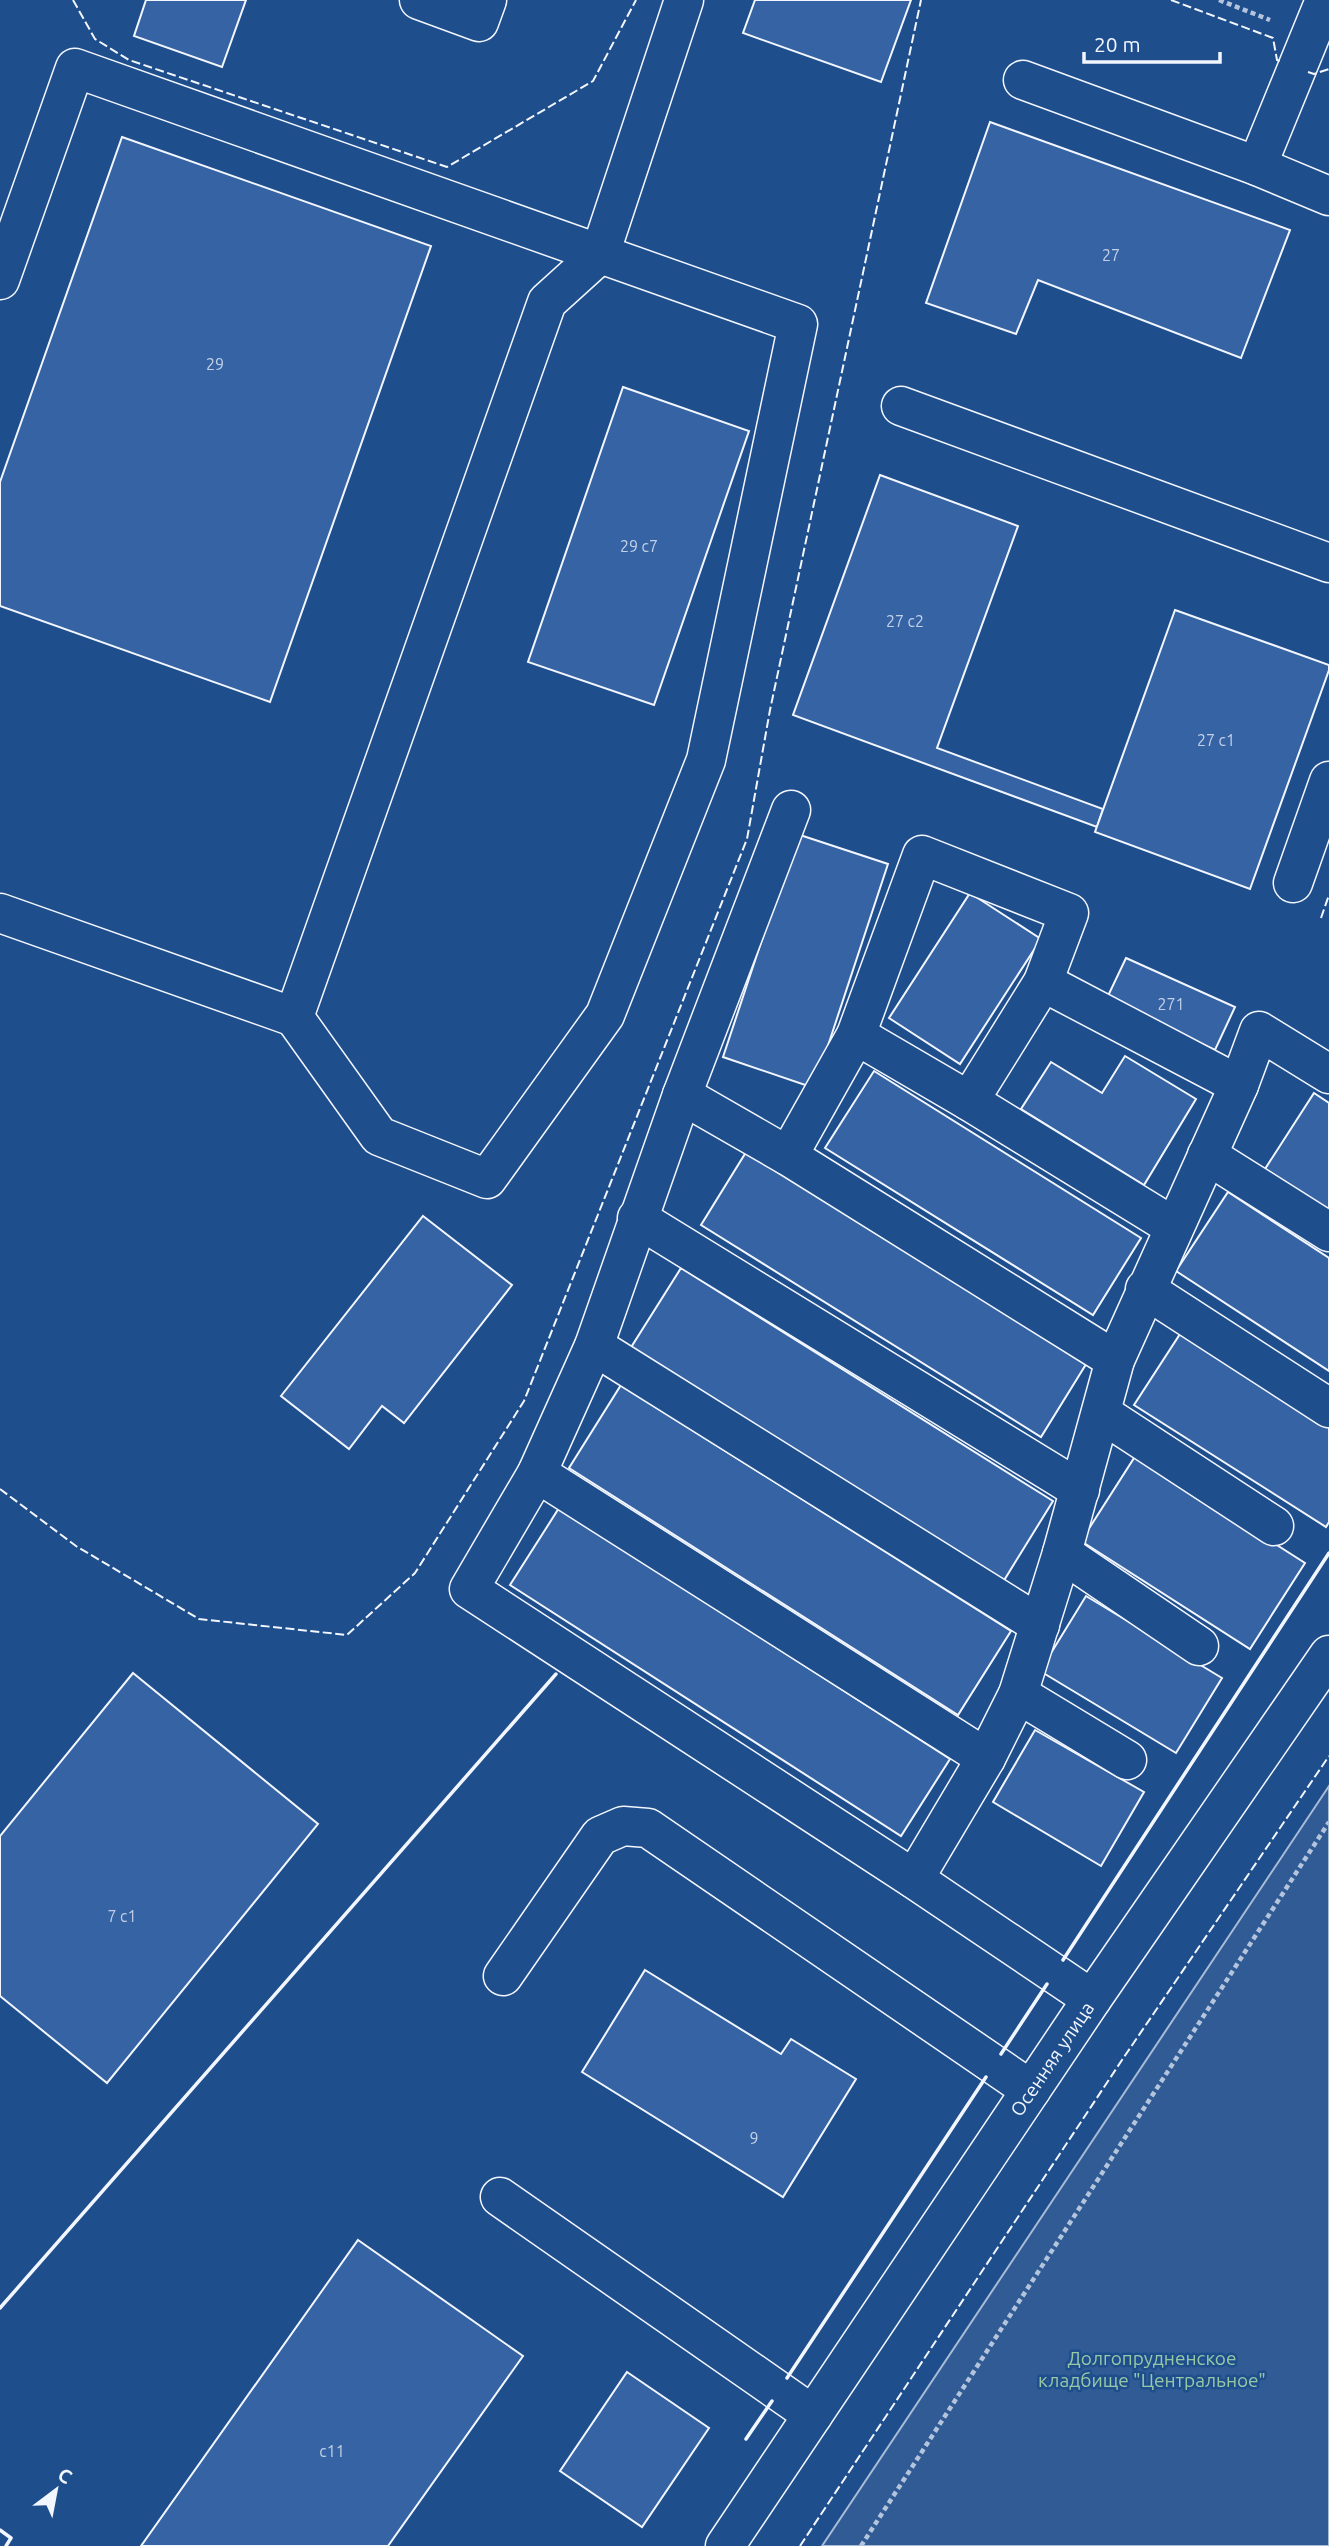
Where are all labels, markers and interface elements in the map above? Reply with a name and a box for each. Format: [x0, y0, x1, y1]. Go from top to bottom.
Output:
scale bar [1084, 21, 1220, 65]
text: 20 m [1094, 32, 1141, 56]
house number: 27 [1102, 246, 1120, 264]
house number: 29 [206, 355, 224, 373]
house number: 29 с7 [620, 537, 658, 555]
house number: 27 с2 [886, 612, 924, 630]
house number: 27 с1 [1197, 731, 1235, 749]
house number: 271 [1157, 995, 1185, 1013]
house number: 7 с1 [107, 1907, 137, 1925]
street label: Осенняя улица [1006, 1998, 1098, 2120]
house number: 9 [749, 2129, 759, 2147]
park label: Долгопрудненское кладбище "Центральное" [1038, 2347, 1266, 2391]
house number: с11 [319, 2442, 345, 2460]
north arrow [21, 2455, 91, 2525]
text: С [54, 2463, 76, 2488]

